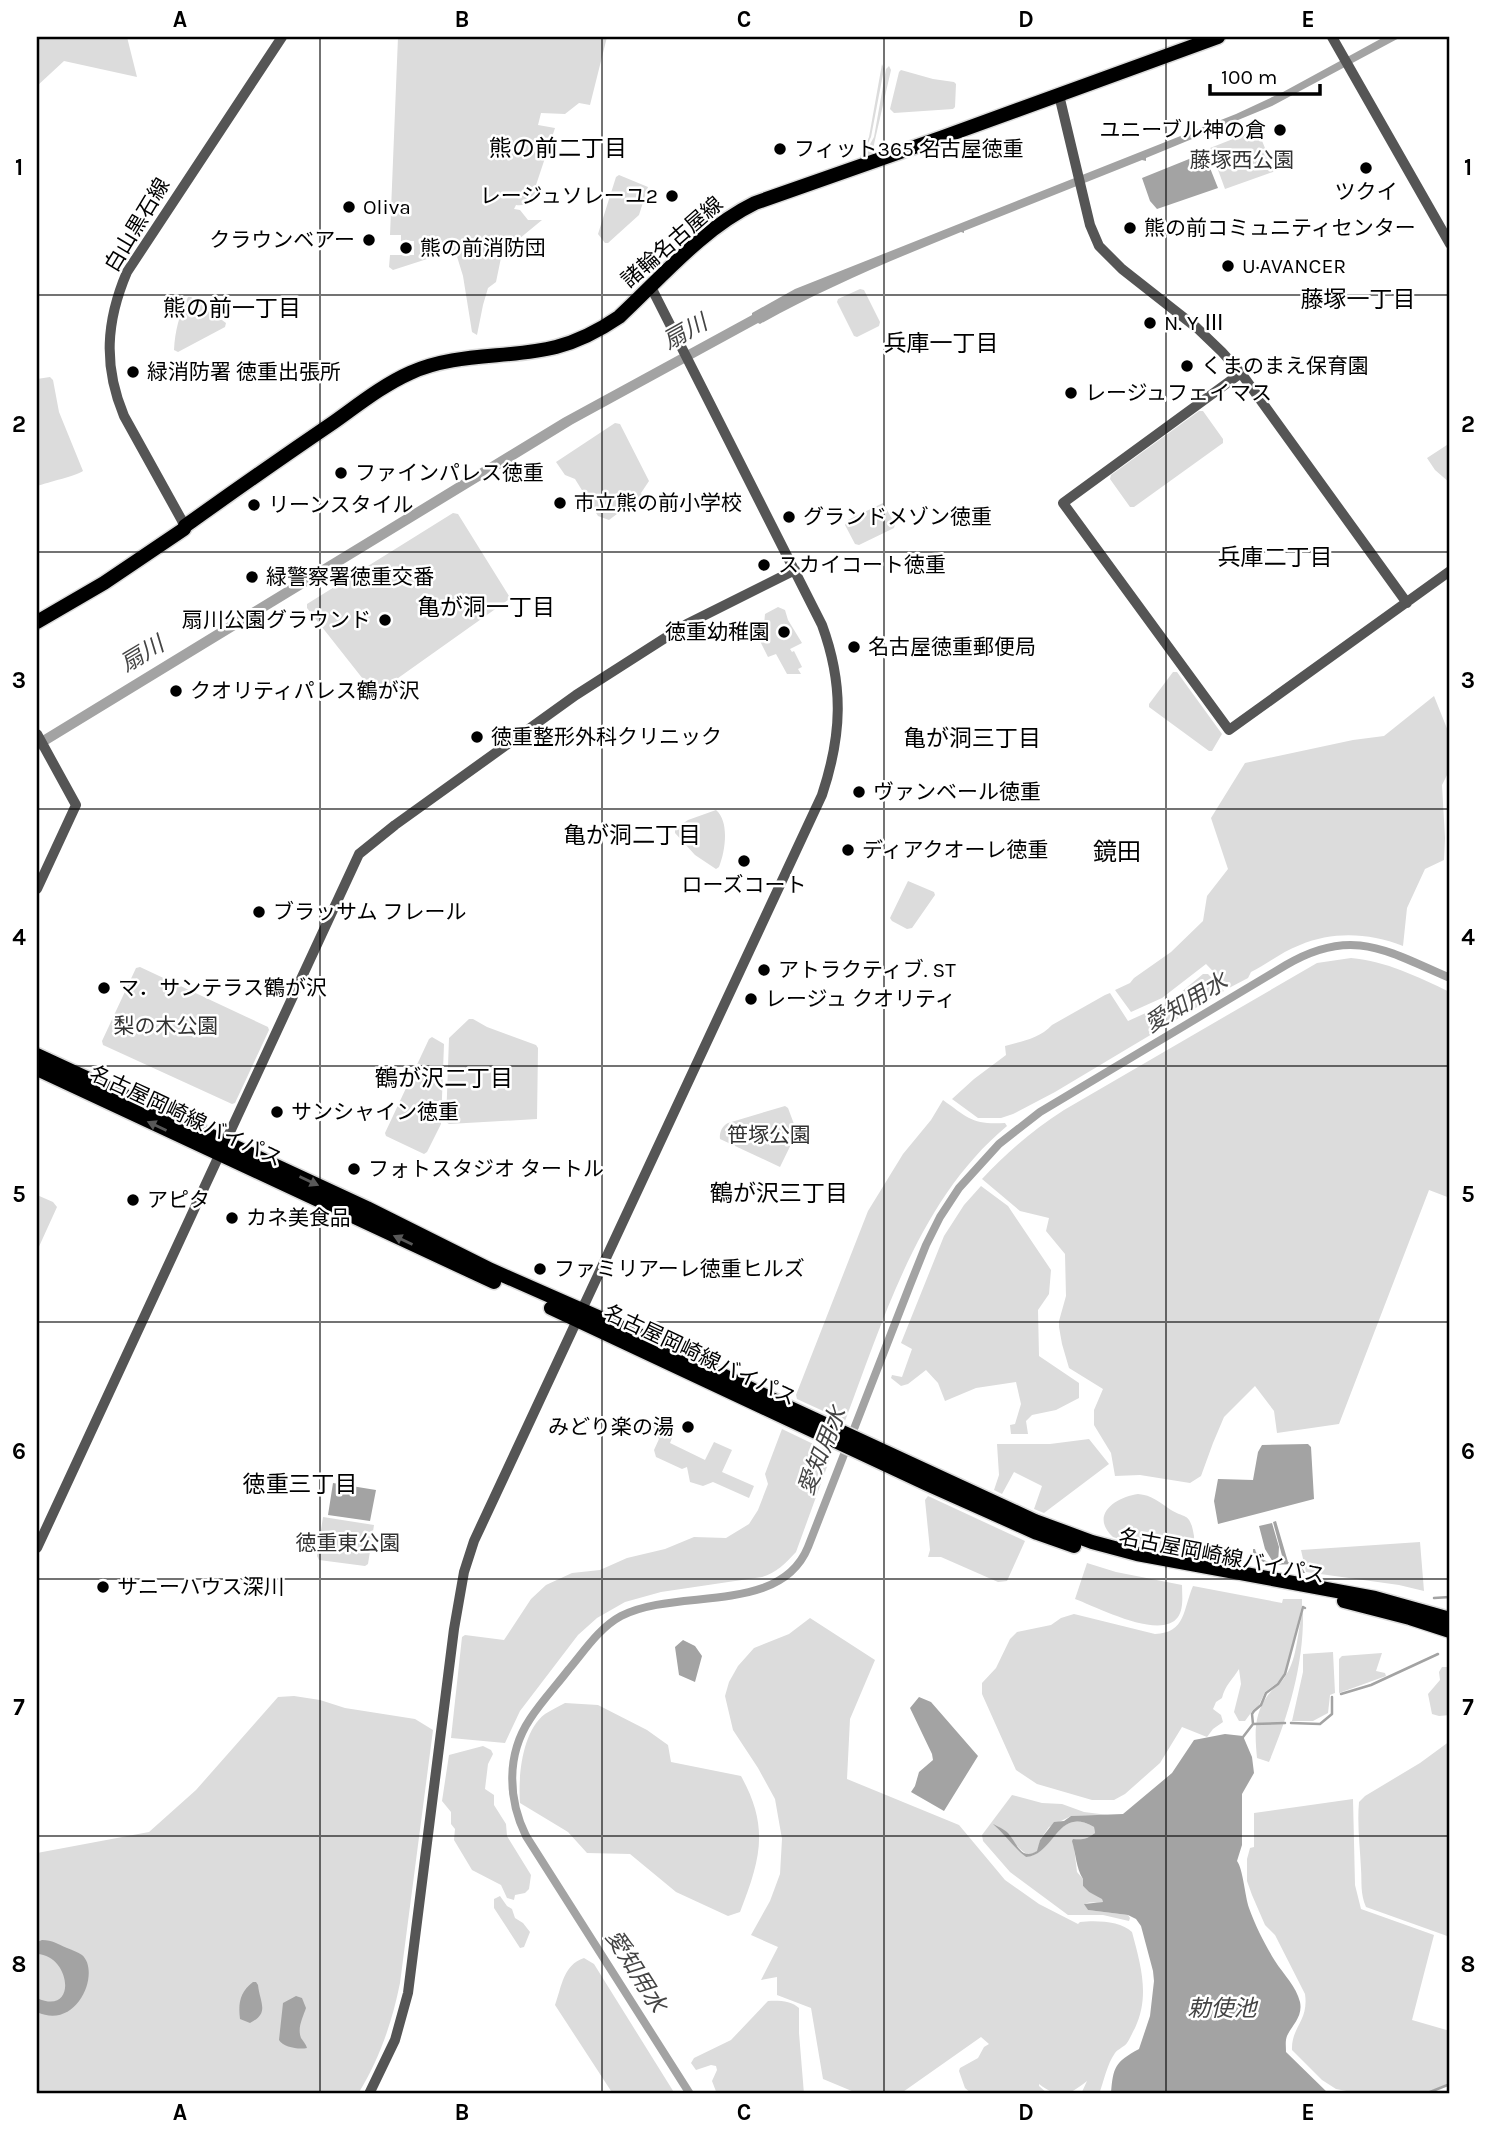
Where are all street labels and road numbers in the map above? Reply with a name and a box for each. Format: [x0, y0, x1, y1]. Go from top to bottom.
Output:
street label: 白山黒石線 [100, 174, 174, 276]
street label: 諸輪名古屋線 [617, 192, 727, 292]
street label: 名古屋岡崎線バイパス [86, 1061, 286, 1171]
street label: 名古屋岡崎線バイパス [600, 1300, 800, 1410]
street label: 名古屋岡崎線バイパス [1117, 1524, 1327, 1588]

